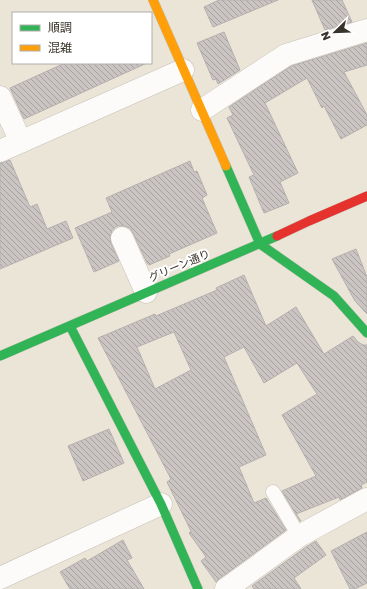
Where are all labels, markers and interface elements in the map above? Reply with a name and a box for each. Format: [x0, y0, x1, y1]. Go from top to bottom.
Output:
legend [12, 12, 152, 64]
north arrow [315, 12, 355, 52]
text: 順調 [48, 20, 72, 35]
text: N [318, 30, 333, 42]
text: 混雑 [48, 40, 72, 55]
street label: グリーン通り [146, 246, 212, 284]

